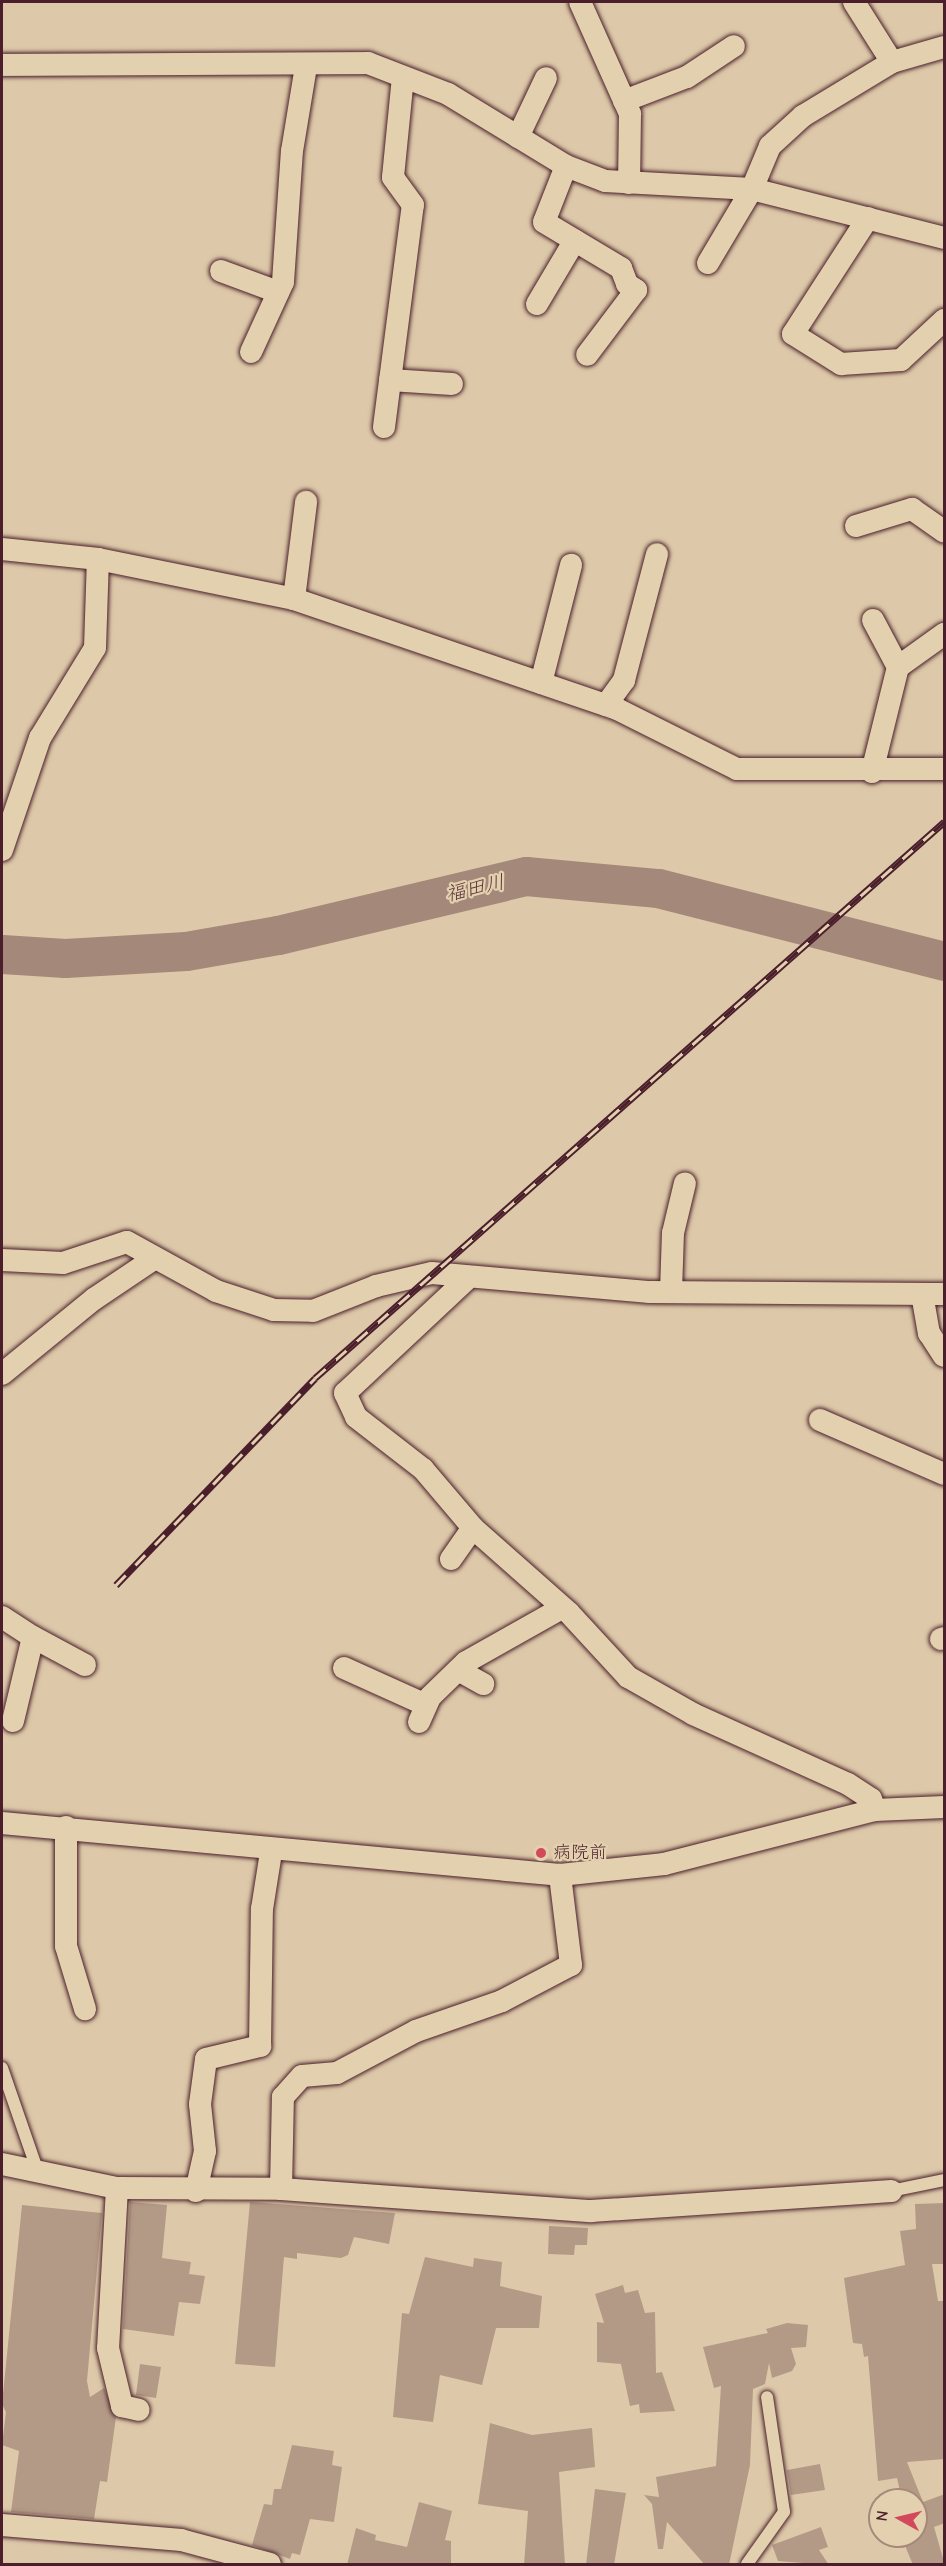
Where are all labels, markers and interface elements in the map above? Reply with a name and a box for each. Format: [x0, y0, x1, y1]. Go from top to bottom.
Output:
water label: 福田川 [443, 870, 507, 906]
place label: 病院前 [553, 1842, 607, 1864]
marker: 病院前 [534, 1846, 548, 1860]
north arrow [868, 2488, 928, 2548]
text: N [873, 2509, 892, 2522]

